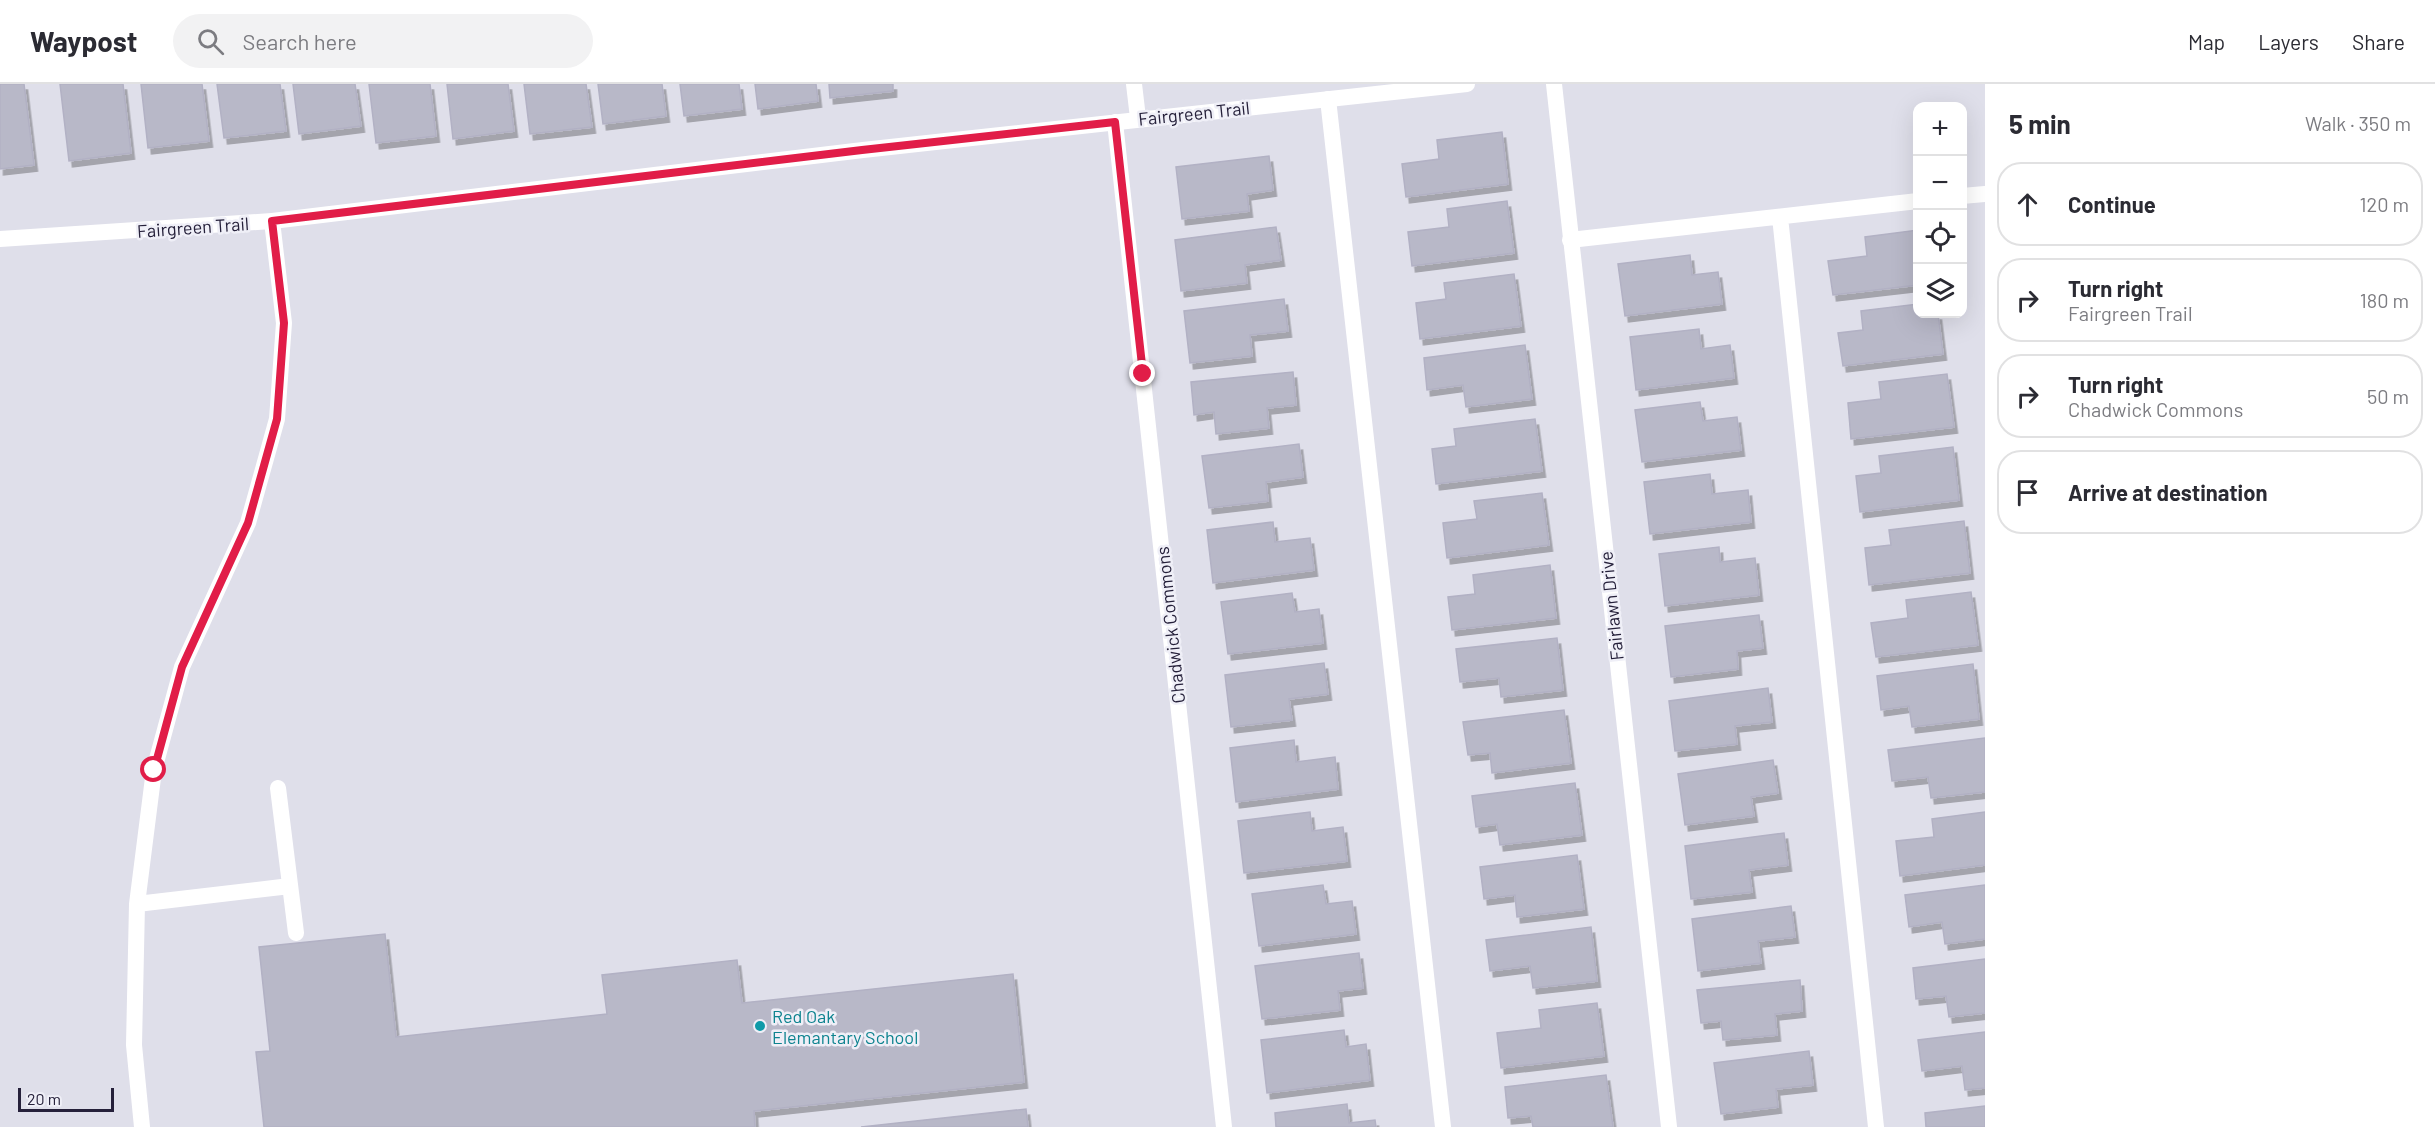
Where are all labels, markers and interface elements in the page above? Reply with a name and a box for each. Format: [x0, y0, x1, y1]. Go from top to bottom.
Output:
search box [173, 14, 593, 68]
text: Waypost [30, 24, 137, 58]
icon: search [194, 25, 227, 58]
text: Search here [242, 28, 357, 54]
text: Map [2188, 29, 2225, 54]
text: Layers [2258, 29, 2319, 54]
text: Share [2352, 29, 2405, 54]
street label: Fairgreen Trail [1137, 96, 1251, 130]
map controls [1913, 102, 1967, 318]
button: + [1913, 102, 1967, 156]
text: 5 min [2009, 108, 2071, 139]
text: Walk · 350 m [2305, 111, 2411, 135]
button: − [1913, 156, 1967, 210]
icon: ahead [2011, 188, 2044, 221]
text: Continue [2068, 191, 2156, 217]
text: 120 m [2359, 192, 2409, 216]
button: locate [1913, 210, 1967, 264]
street label: Fairgreen Trail [136, 212, 250, 242]
button: layers [1913, 264, 1967, 318]
text: Turn right [2068, 275, 2163, 301]
icon: right [2011, 284, 2044, 317]
text: 180 m [2360, 288, 2409, 312]
text: Fairgreen Trail [2068, 301, 2193, 325]
route end [1129, 360, 1155, 386]
text: Turn right [2068, 371, 2163, 397]
icon: right [2011, 380, 2044, 413]
text: 50 m [2367, 384, 2409, 408]
text: Chadwick Commons [2068, 397, 2243, 421]
icon: arrive [2011, 476, 2044, 509]
text: Arrive at destination [2068, 479, 2267, 505]
street label: Chadwick Commons [1151, 545, 1189, 705]
street label: Fairlawn Drive [1594, 550, 1628, 662]
route start [140, 756, 166, 782]
place label: Red Oak Elemantary School [772, 1005, 918, 1048]
marker: Red Oak Elemantary School [753, 1019, 767, 1033]
scale bar [18, 1085, 114, 1112]
text: 20 m [27, 1089, 61, 1108]

